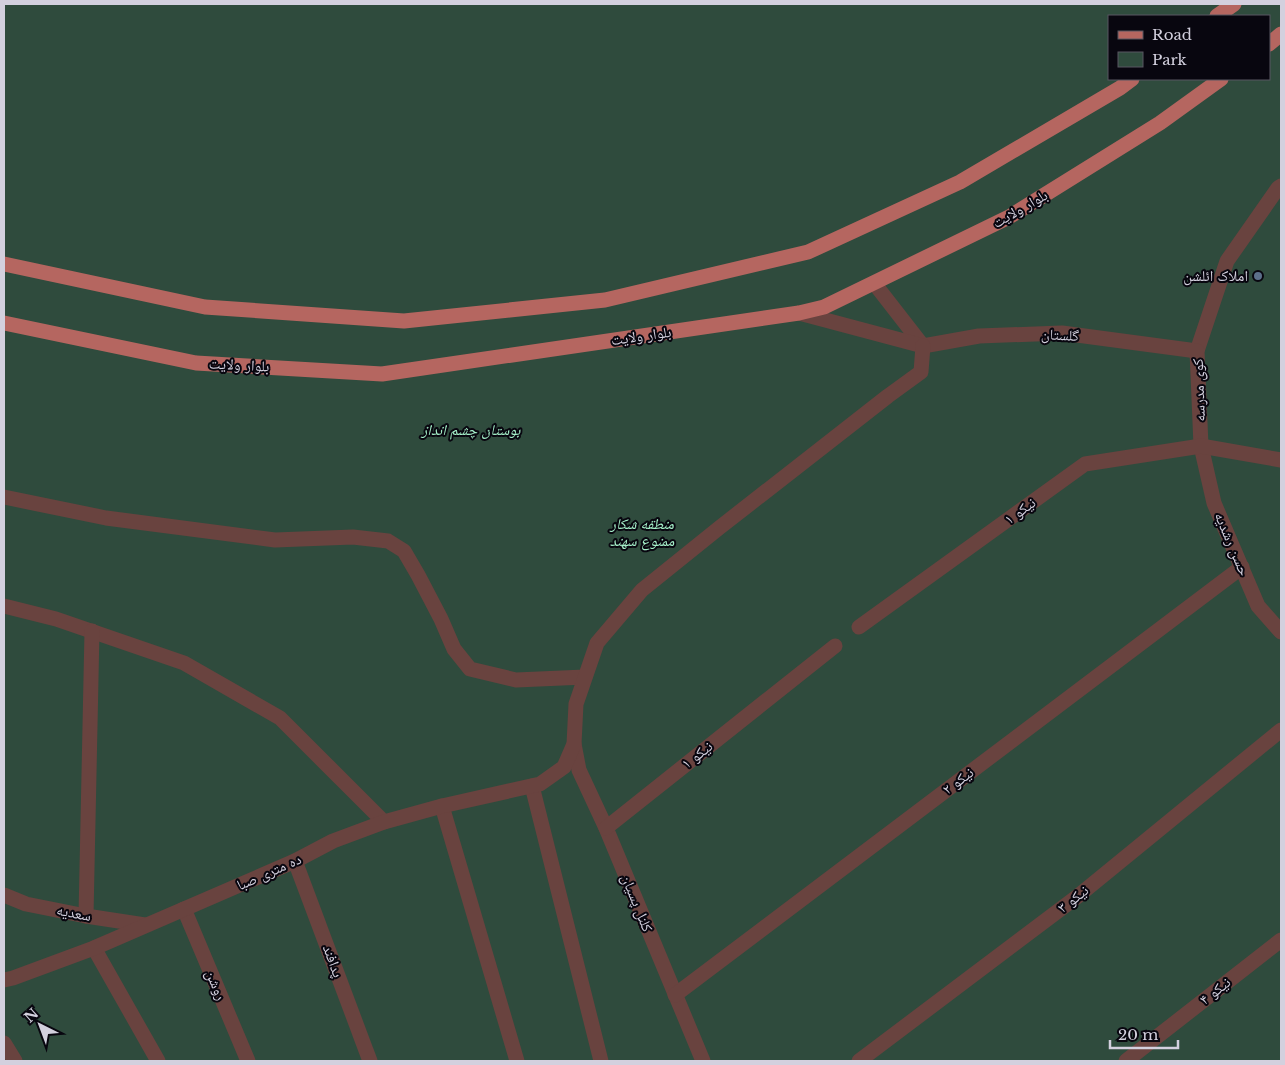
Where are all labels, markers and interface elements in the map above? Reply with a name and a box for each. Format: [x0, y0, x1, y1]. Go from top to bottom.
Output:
legend [1108, 15, 1270, 80]
text: Road [1152, 25, 1192, 44]
text: Park [1152, 50, 1188, 69]
street label: بلوار ولایت [989, 185, 1051, 232]
place label: املاک ائلشن [1183, 266, 1248, 286]
marker: املاک ائلشن [1252, 270, 1264, 282]
street label: بلوار ولایت [610, 322, 672, 349]
street label: گلستان [1041, 324, 1080, 346]
street label: بلوار ولایت [208, 353, 270, 376]
street label: کوی مدرسه [1188, 358, 1210, 422]
park label: بوستان چشم انداز [421, 420, 521, 440]
street label: نیکو ۱ [1000, 493, 1039, 528]
street label: حسن رشدیه [1210, 509, 1255, 579]
park label: منطقه شکار ممنوع سهند [609, 514, 675, 551]
street label: نیکو ۱ [677, 736, 716, 773]
street label: نیکو ۲ [938, 763, 977, 799]
street label: ده متری صبا [234, 849, 304, 895]
street label: کلنل پسیان [616, 871, 658, 935]
street label: نیکو ۳ [1053, 880, 1092, 917]
street label: سعدیه [55, 900, 93, 925]
street label: پدافند [319, 942, 348, 980]
street label: روشن [201, 967, 231, 1004]
street label: نیکو ۴ [1195, 972, 1234, 1009]
north arrow [15, 1000, 65, 1050]
text: N [20, 1004, 42, 1026]
scale bar [1110, 1018, 1178, 1050]
text: 20 m [1118, 1025, 1158, 1044]

